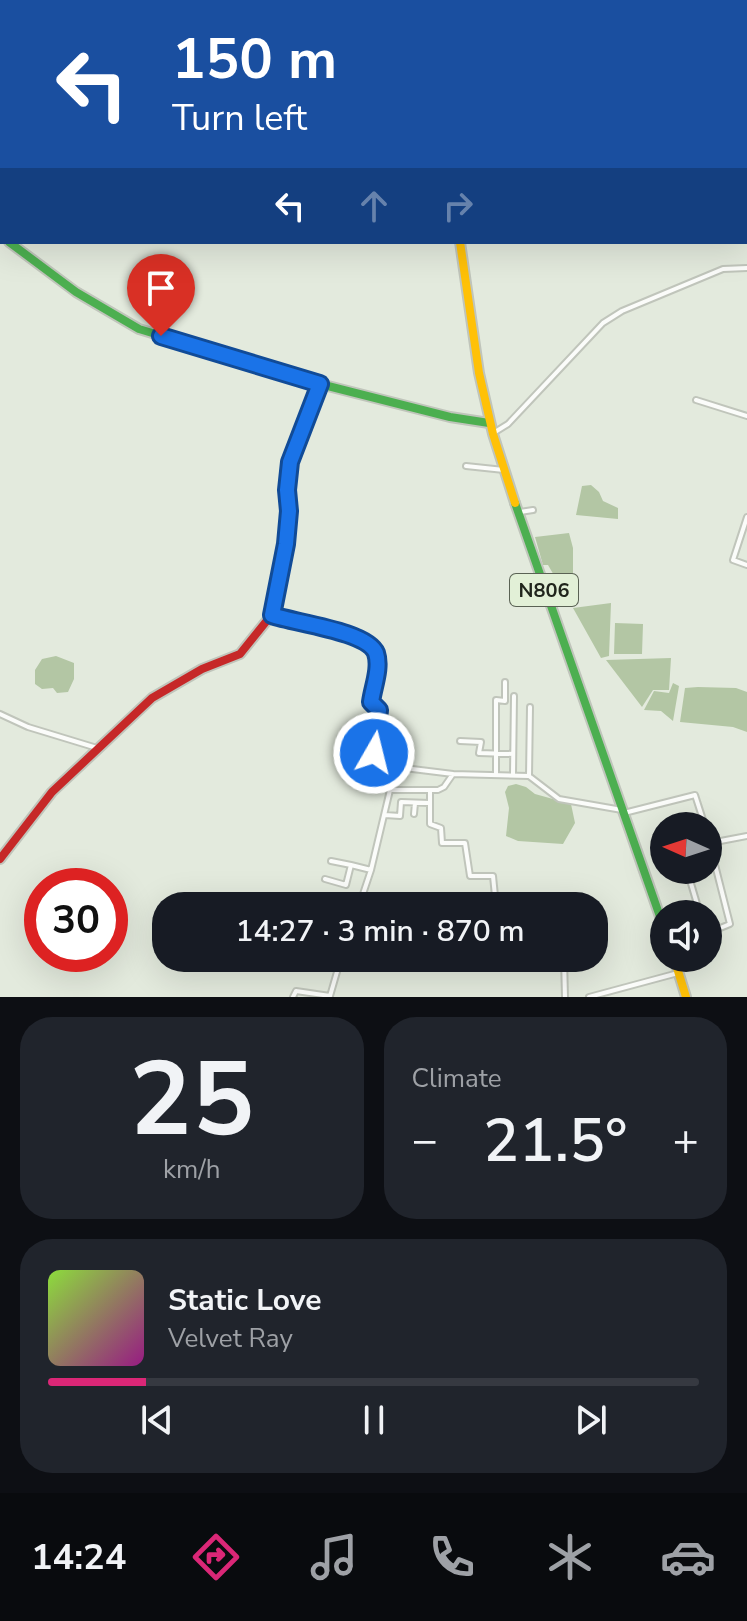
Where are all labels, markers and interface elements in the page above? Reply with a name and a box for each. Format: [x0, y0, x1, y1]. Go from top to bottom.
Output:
text: 150 m [172, 21, 337, 98]
icon: left [40, 32, 144, 136]
text: Turn left [172, 94, 307, 143]
icon: left [268, 184, 312, 228]
icon: ahead [352, 184, 396, 228]
icon: right [436, 184, 480, 228]
pin [127, 254, 195, 336]
icon: arrive [139, 266, 183, 310]
road number: N806 [510, 574, 578, 606]
position arrow [332, 711, 416, 795]
north arrow [650, 812, 722, 884]
map controls [650, 812, 722, 972]
speed limit sign: 30 [24, 868, 128, 972]
button: sound [650, 900, 722, 972]
text: 14:27 · 3 min · 870 m [235, 911, 525, 952]
text: 25 [129, 1029, 254, 1171]
text: Climate [412, 1061, 502, 1096]
text: 21.5° [483, 1100, 628, 1182]
text: − [412, 1111, 438, 1171]
text: + [673, 1111, 699, 1171]
text: km/h [163, 1152, 220, 1187]
text: Static Love [168, 1280, 322, 1321]
text: Velvet Ray [168, 1321, 293, 1356]
icon: previous [135, 1398, 179, 1442]
icon: pause [352, 1398, 396, 1442]
icon: next [569, 1398, 613, 1442]
icon: directions [188, 1529, 244, 1585]
icon: music [306, 1529, 362, 1585]
icon: phone [424, 1529, 480, 1585]
icon: climate [542, 1529, 598, 1585]
icon: car [660, 1529, 716, 1585]
text: 14:24 [31, 1533, 126, 1582]

